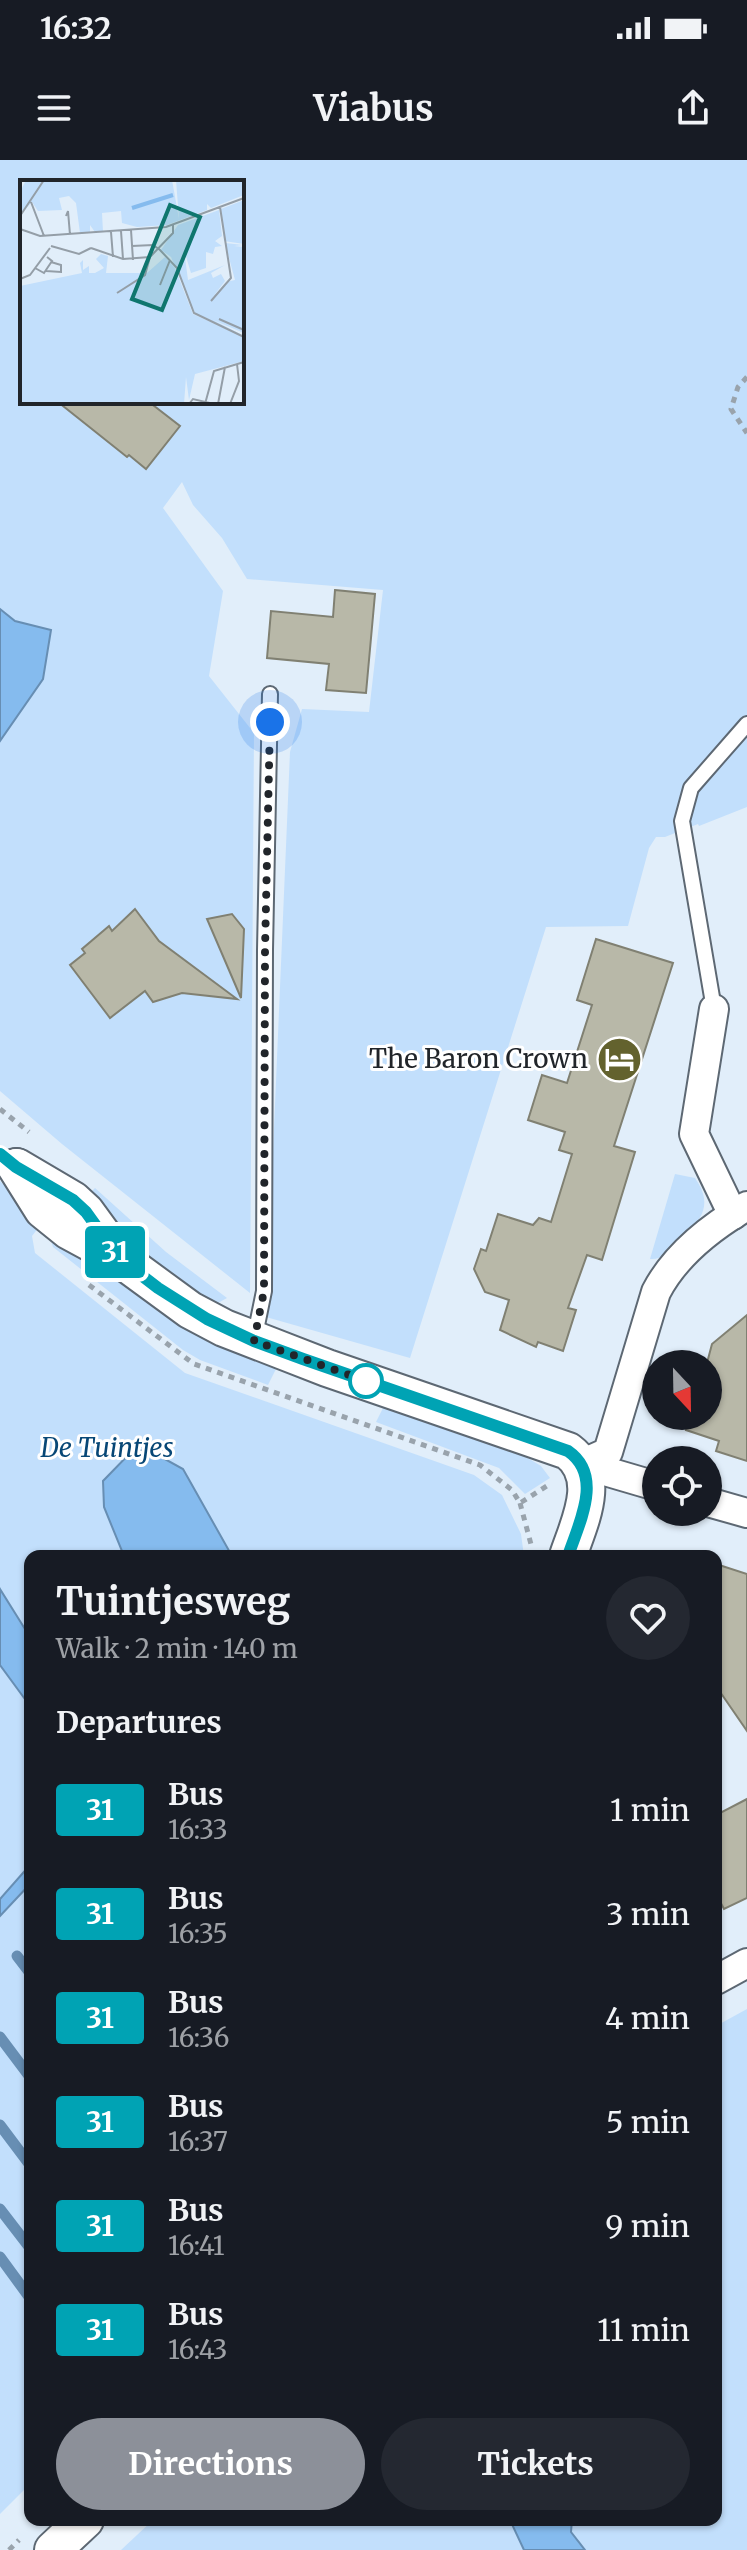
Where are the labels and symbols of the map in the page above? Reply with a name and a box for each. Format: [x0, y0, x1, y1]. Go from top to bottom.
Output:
inset map [20, 180, 244, 404]
your location [250, 702, 290, 742]
hotel icon: The Baron Crown [595, 1035, 643, 1083]
place label: The Baron Crown [369, 1042, 588, 1075]
line badge: 31 [79, 1226, 151, 1278]
north arrow [642, 1350, 722, 1430]
unlabelled marker [349, 1364, 383, 1398]
park label: De Tuintjes [39, 1431, 174, 1464]

